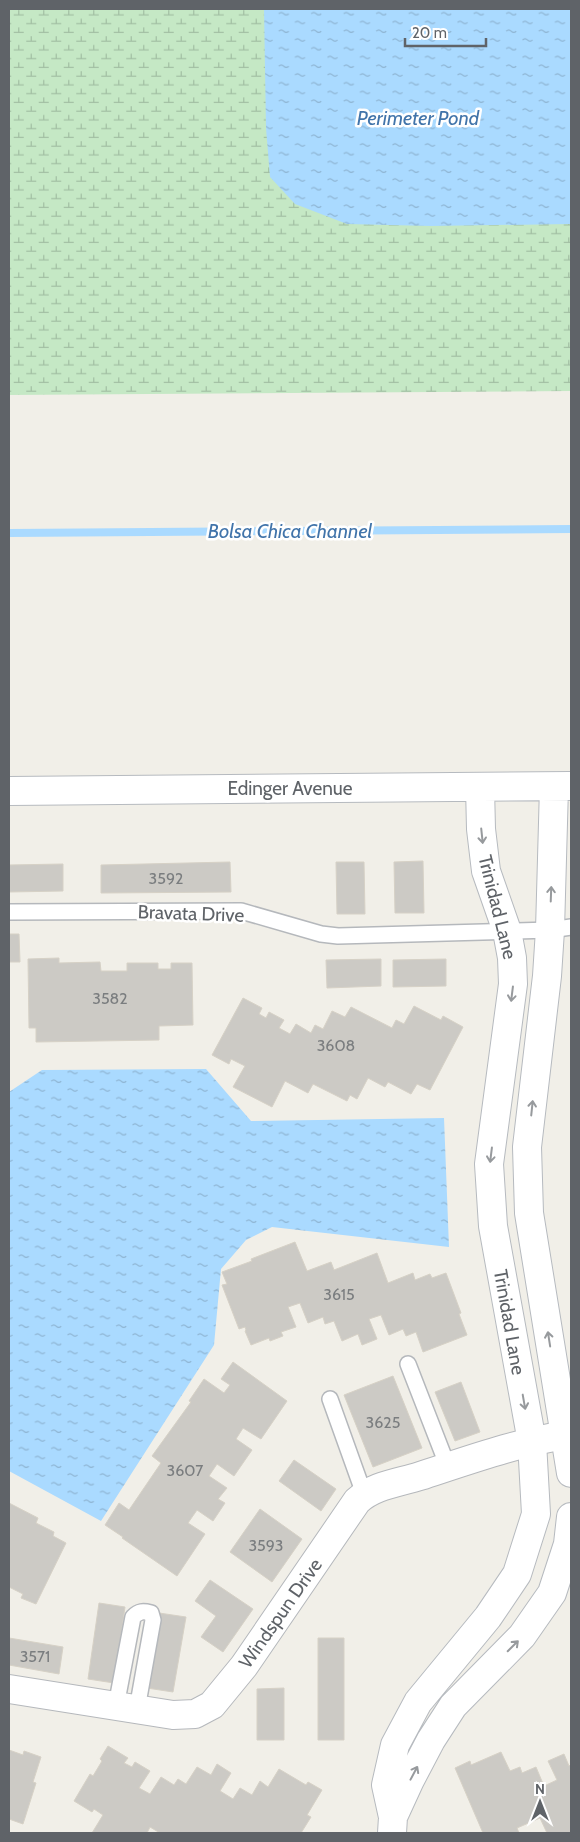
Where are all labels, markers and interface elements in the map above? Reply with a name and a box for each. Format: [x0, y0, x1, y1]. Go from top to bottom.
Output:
scale bar [405, 15, 486, 47]
text: 20 m [412, 24, 447, 42]
water label: Perimeter Pond [357, 106, 480, 130]
water label: Bolsa Chica Channel [208, 519, 373, 543]
street label: Edinger Avenue [227, 777, 353, 800]
one-way arrow [477, 827, 487, 843]
street label: Trinidad Lane [473, 853, 522, 962]
house number: 3592 [149, 869, 183, 888]
one-way arrow [547, 886, 556, 902]
street label: Bravata Drive [137, 900, 245, 927]
one-way arrow [507, 986, 517, 1002]
house number: 3582 [92, 989, 128, 1008]
house number: 3608 [317, 1036, 355, 1055]
one-way arrow [527, 1100, 537, 1116]
one-way arrow [486, 1147, 496, 1163]
street label: Trinidad Lane [489, 1268, 530, 1377]
house number: 3615 [323, 1285, 355, 1304]
one-way arrow [544, 1331, 554, 1347]
one-way arrow [520, 1394, 530, 1410]
house number: 3625 [366, 1413, 400, 1432]
house number: 3607 [167, 1461, 203, 1480]
house number: 3593 [248, 1536, 284, 1555]
street label: Windspun Drive [234, 1554, 327, 1673]
one-way arrow [507, 1640, 519, 1652]
house number: 3571 [20, 1647, 50, 1666]
one-way arrow [409, 1766, 419, 1781]
north arrow [515, 1777, 565, 1827]
text: N [535, 1780, 545, 1798]

